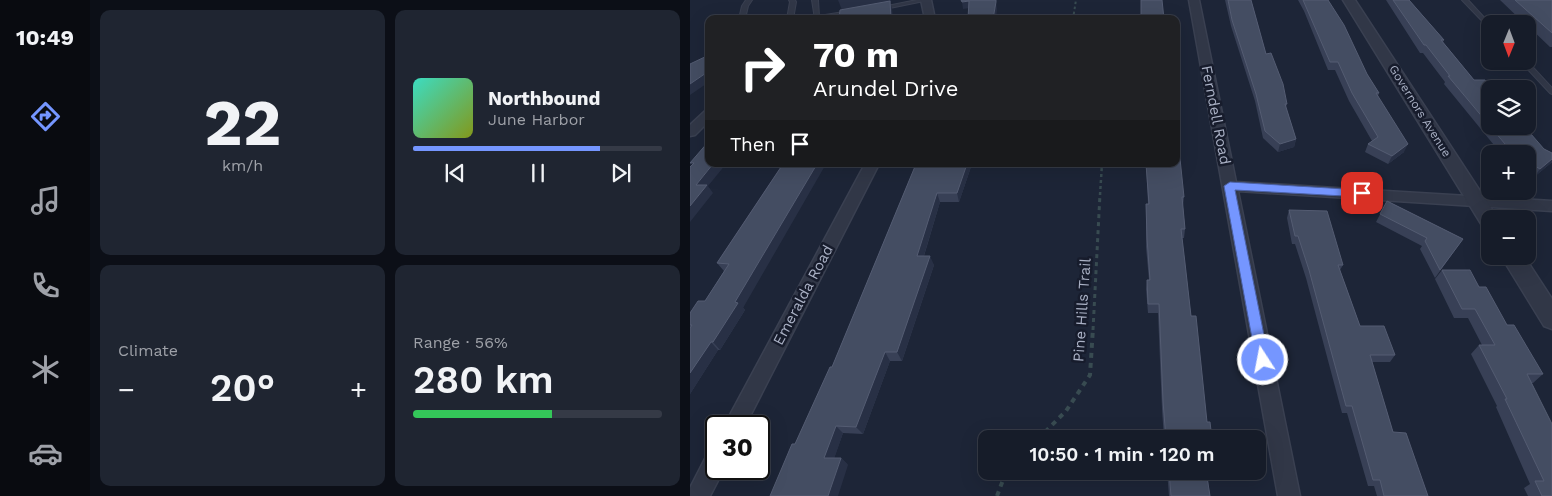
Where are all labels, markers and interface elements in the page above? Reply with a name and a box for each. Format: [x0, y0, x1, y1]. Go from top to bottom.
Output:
north arrow [1481, 15, 1536, 70]
map controls [1481, 15, 1536, 265]
text: 10:49 [16, 25, 74, 50]
text: 70 m [813, 34, 899, 76]
icon: right [730, 35, 795, 100]
street label: Governors Avenue [1386, 63, 1454, 160]
street label: Ferndell Road [1198, 64, 1234, 166]
text: Arundel Drive [813, 76, 958, 101]
button: layers [1481, 80, 1536, 135]
text: 22 [204, 85, 281, 161]
text: Northbound [488, 87, 600, 110]
icon: directions [28, 99, 63, 134]
text: June Harbor [488, 110, 585, 129]
icon: arrive [786, 130, 814, 158]
text: Then [730, 133, 776, 156]
button: + [1481, 145, 1536, 200]
text: km/h [222, 156, 263, 175]
icon: previous [441, 159, 469, 187]
icon: pause [524, 159, 552, 187]
icon: next [607, 159, 635, 187]
pin [1341, 172, 1383, 214]
icon: arrive [1348, 179, 1376, 207]
icon: music [28, 183, 63, 218]
button: − [1481, 210, 1536, 265]
street label: Emeralda Road [769, 242, 837, 348]
street label: Pine Hills Trail [1069, 257, 1095, 363]
icon: phone [28, 268, 63, 303]
text: Range · 56% [413, 333, 508, 352]
position arrow [1236, 333, 1288, 385]
text: Climate [118, 341, 178, 360]
icon: climate [28, 352, 63, 387]
text: 280 km [413, 358, 554, 402]
text: 20° [210, 366, 275, 410]
text: − [118, 373, 135, 406]
text: + [350, 373, 367, 406]
speed limit sign: 30 [705, 415, 770, 480]
icon: car [28, 436, 63, 471]
text: 10:50 · 1 min · 120 m [1029, 443, 1215, 466]

